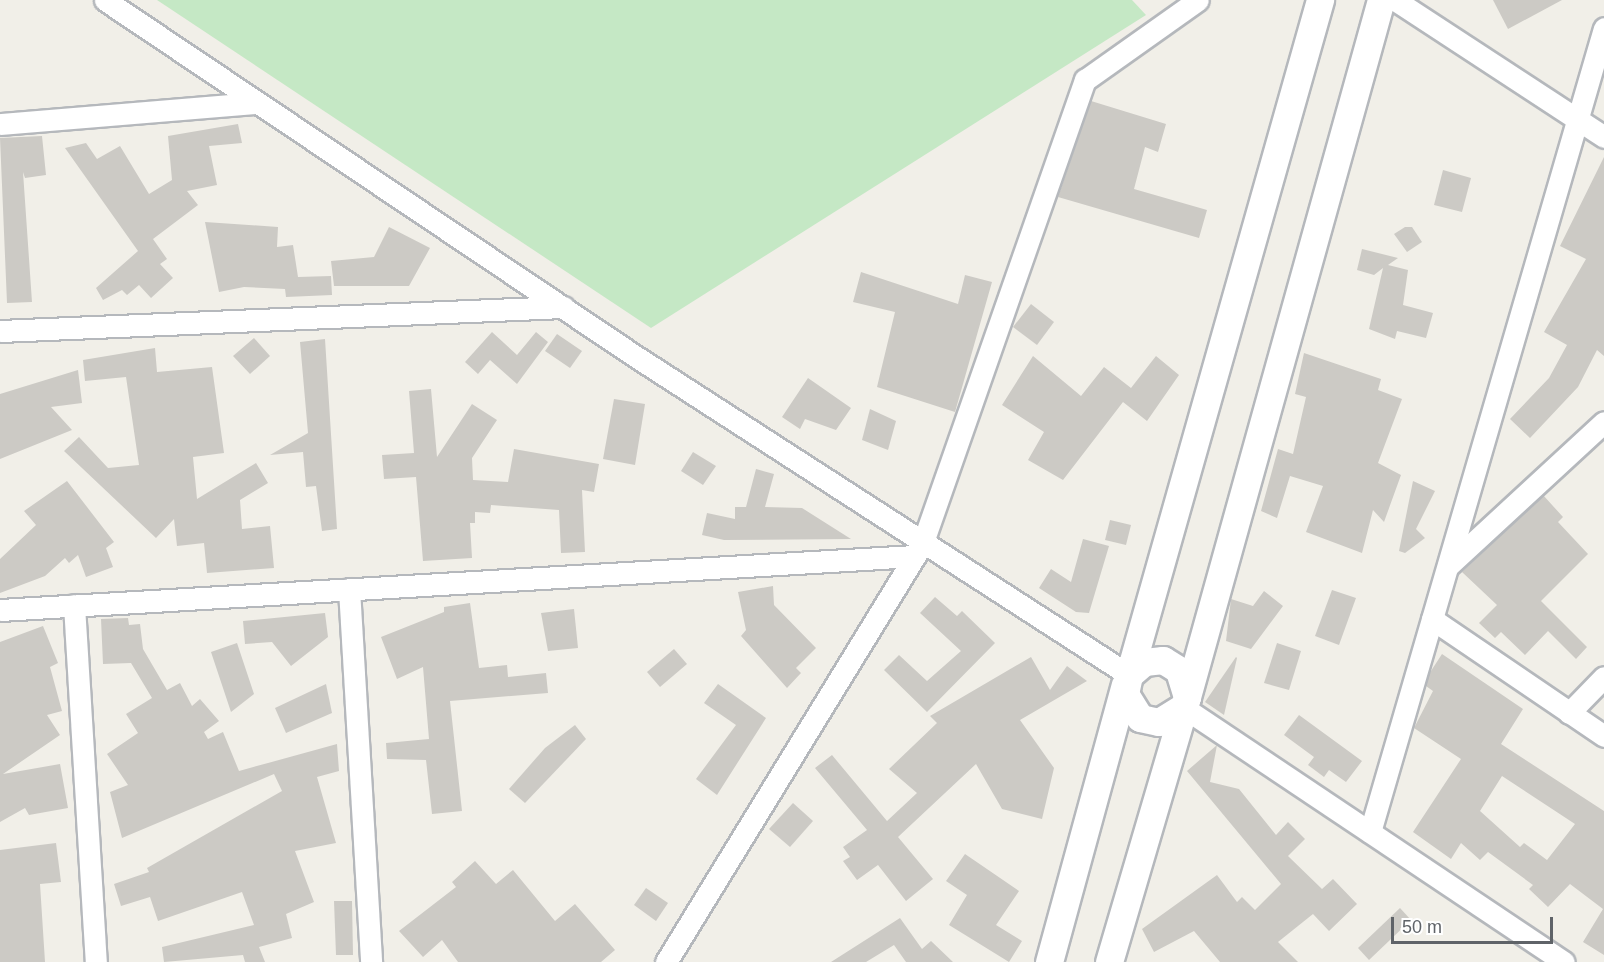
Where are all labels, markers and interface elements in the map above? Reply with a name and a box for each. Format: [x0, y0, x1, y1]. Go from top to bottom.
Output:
scale bar [1394, 905, 1556, 943]
text: 50 m [1402, 917, 1442, 937]

